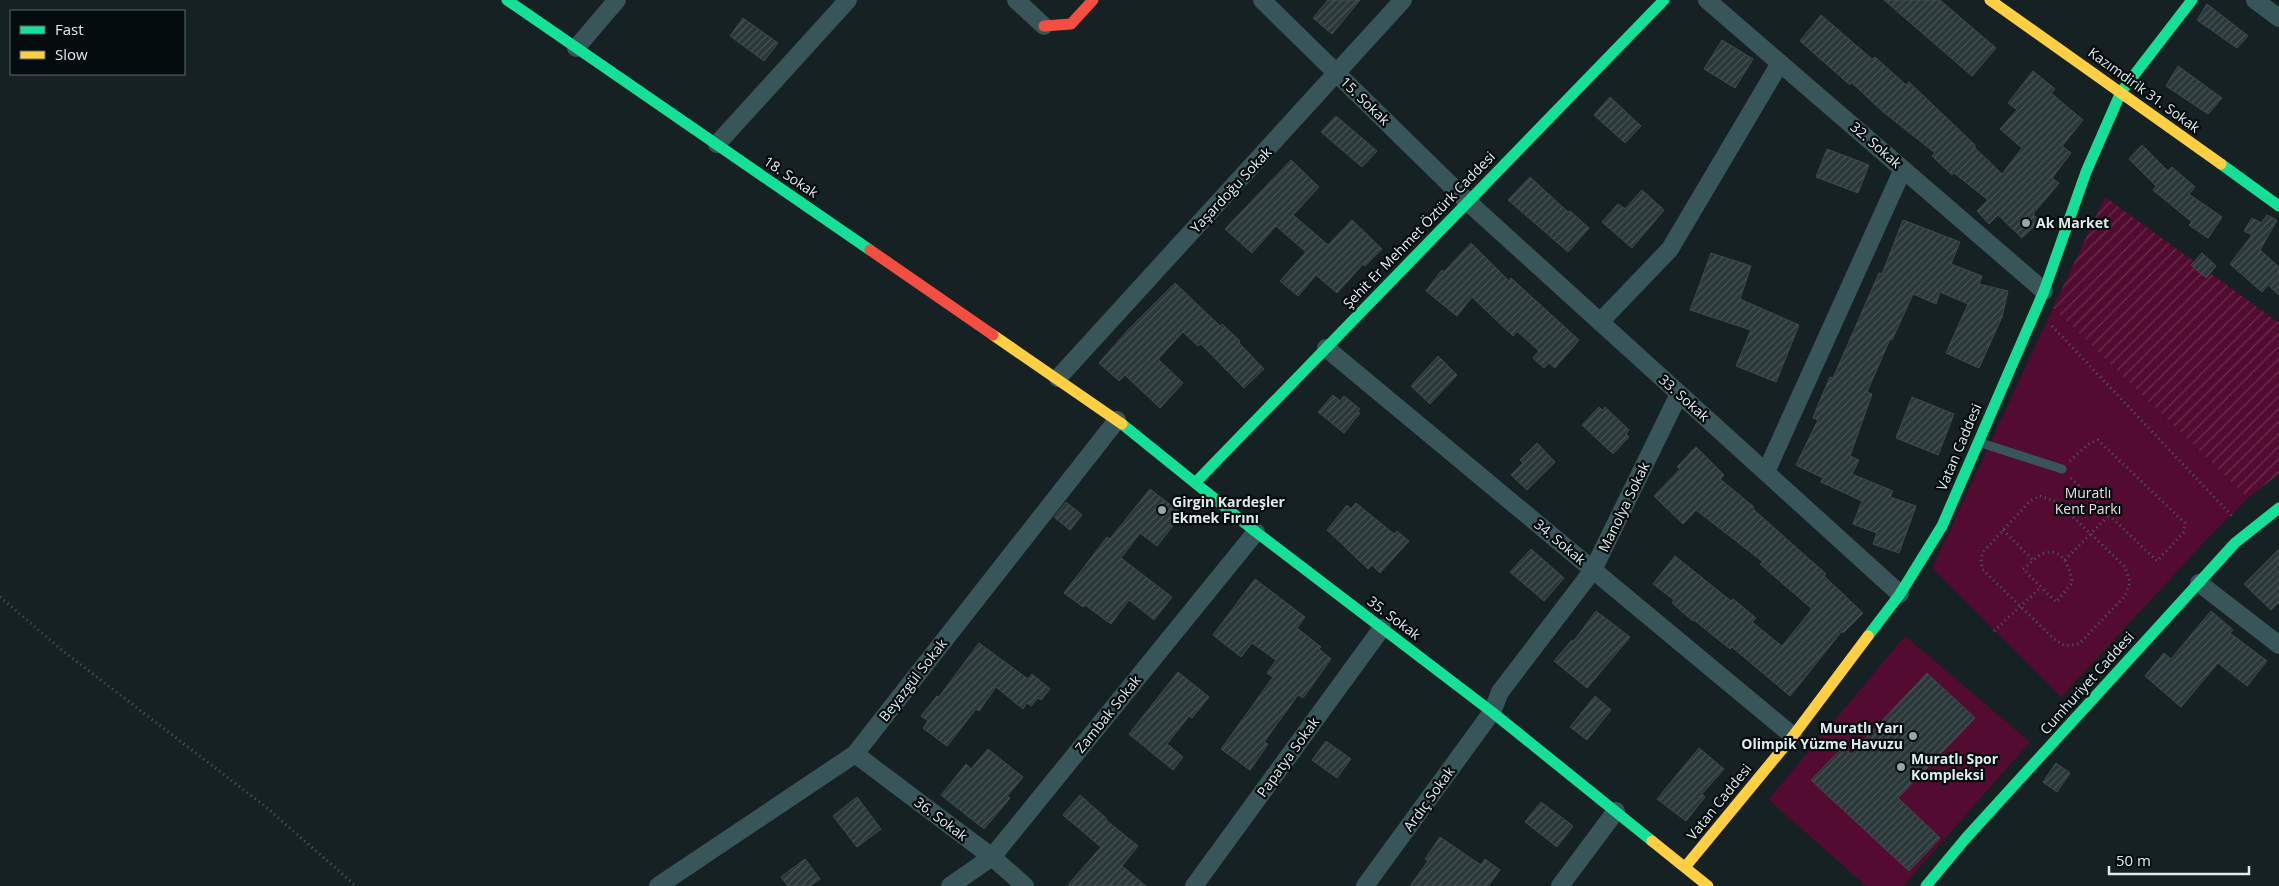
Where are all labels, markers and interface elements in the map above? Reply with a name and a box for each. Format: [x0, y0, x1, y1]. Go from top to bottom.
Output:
legend [10, 10, 185, 75]
text: Fast [55, 19, 84, 39]
street label: Kazımdirik 31. Sokak [2085, 43, 2204, 137]
text: Slow [55, 44, 88, 64]
street label: 15. Sokak [1336, 72, 1395, 129]
street label: 32. Sokak [1847, 117, 1906, 173]
street label: Yaşardoğu Sokak [1186, 142, 1276, 237]
street label: Şehit Er Mehmet Öztürk Caddesi [1338, 147, 1499, 312]
street label: 18. Sokak [760, 151, 823, 202]
place label: Ak Market [2036, 213, 2109, 232]
marker: Ak Market [2020, 217, 2032, 229]
street label: 33. Sokak [1655, 370, 1714, 426]
street label: Vatan Caddesi [1932, 400, 1985, 493]
street label: Manolya Sokak [1594, 458, 1654, 555]
park label: Muratlı Kent Parkı [2055, 483, 2121, 518]
place label: Girgin Kardeşler Ekmek Fırını [1172, 492, 1286, 527]
marker: Girgin Kardeşler Ekmek Fırını [1156, 504, 1168, 516]
street label: 34. Sokak [1530, 514, 1591, 569]
street label: 35. Sokak [1364, 591, 1425, 644]
street label: Cumhuriyet Caddesi [2035, 627, 2138, 738]
street label: Beyazgül Sokak [874, 634, 951, 725]
street label: Zambak Sokak [1070, 670, 1145, 756]
street label: Papatya Sokak [1252, 712, 1323, 801]
place label: Muratlı Yarı Olimpik Yüzme Havuzu [1741, 718, 1903, 753]
marker: Muratlı Yarı Olimpik Yüzme Havuzu [1907, 730, 1919, 742]
place label: Muratlı Spor Kompleksi [1911, 749, 1999, 784]
street label: Vatan Caddesi [1682, 760, 1755, 844]
marker: Muratlı Spor Kompleksi [1895, 761, 1907, 773]
street label: Ardıç Sokak [1399, 762, 1459, 835]
street label: 36. Sokak [911, 792, 972, 845]
scale bar [2109, 844, 2249, 876]
text: 50 m [2116, 850, 2151, 870]

